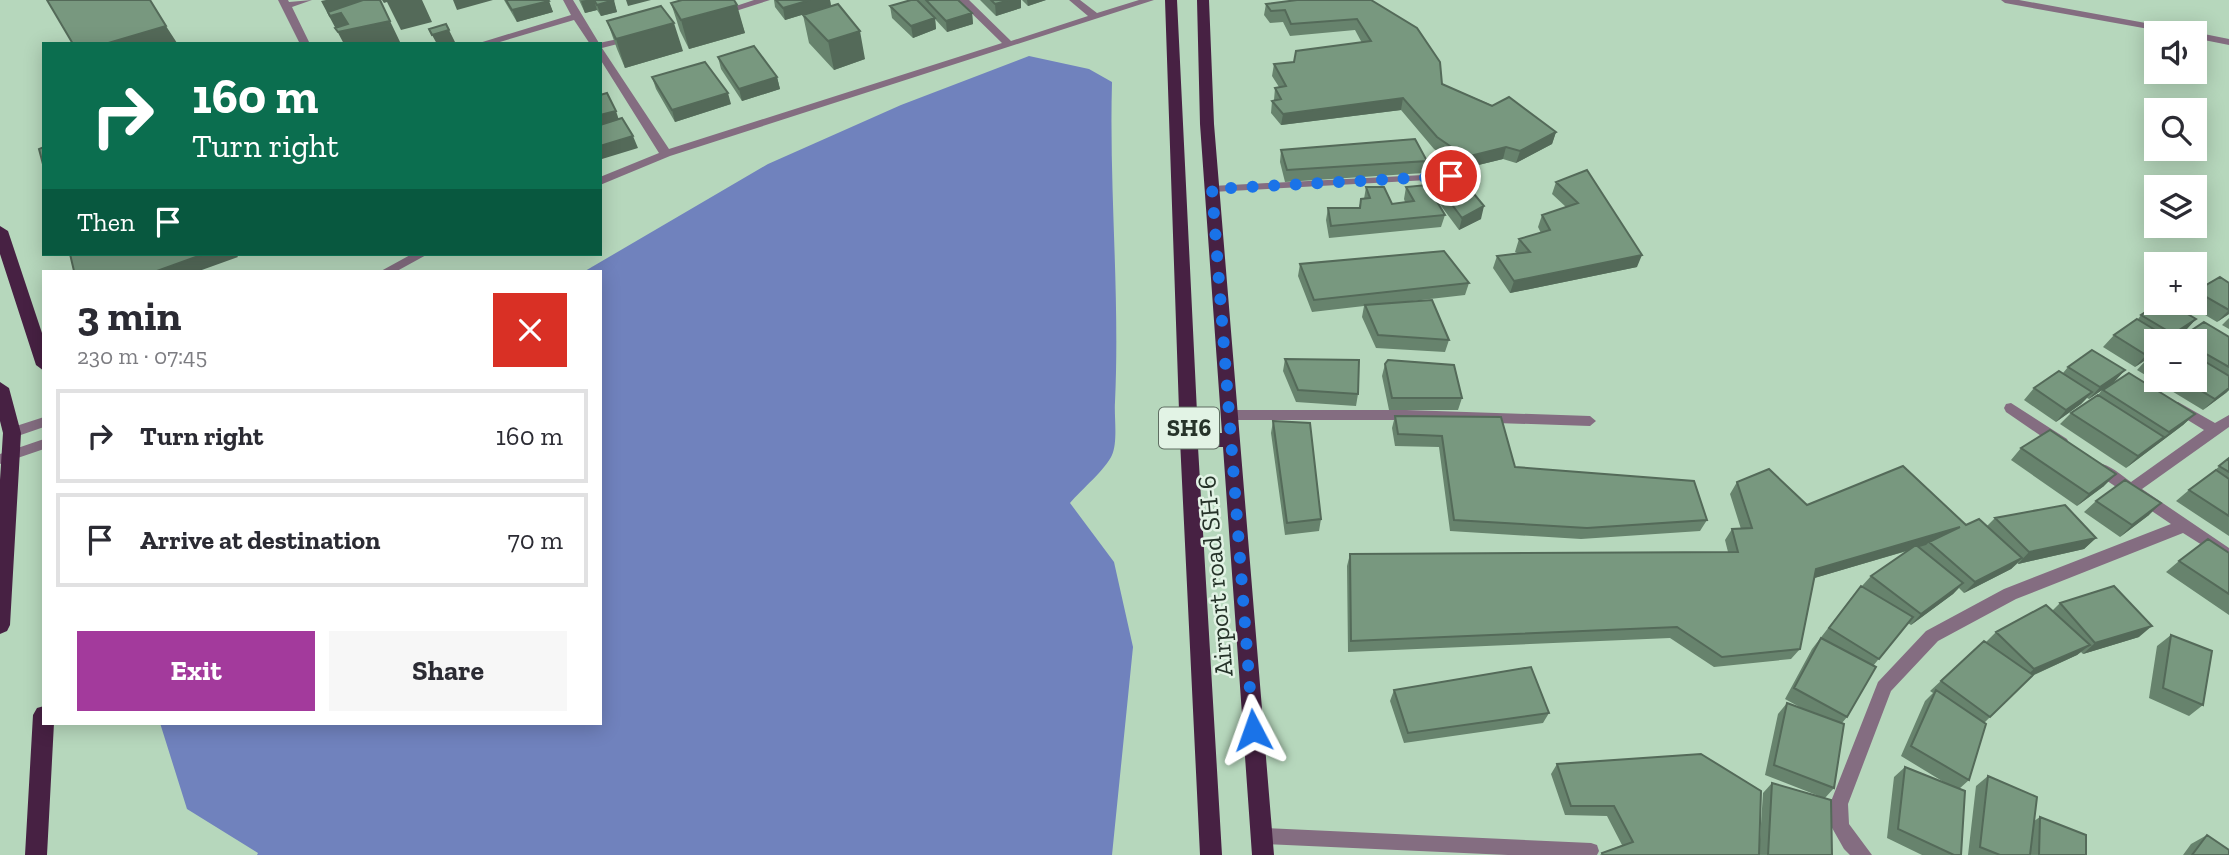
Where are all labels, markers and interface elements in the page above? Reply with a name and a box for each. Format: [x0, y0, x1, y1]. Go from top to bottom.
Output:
map controls [2144, 21, 2207, 392]
button: sound [2144, 21, 2207, 84]
text: 160 m [192, 67, 318, 126]
icon: right [77, 70, 168, 161]
button: search [2144, 98, 2207, 161]
text: Turn right [192, 127, 339, 165]
pin [1421, 146, 1481, 206]
icon: arrive [1432, 157, 1470, 195]
button: layers [2144, 175, 2207, 238]
icon: arrive [149, 203, 187, 241]
text: Then [77, 206, 135, 238]
button: + [2144, 252, 2207, 315]
text: 3 min [77, 290, 182, 341]
button: close [493, 293, 567, 367]
button: − [2144, 329, 2207, 392]
text: 230 m · 07:45 [77, 342, 207, 370]
road number: SH6 [1159, 408, 1219, 448]
icon: right [81, 417, 119, 455]
text: Turn right [140, 420, 263, 452]
text: 160 m [496, 420, 563, 452]
street label: Airport road SH-6 [1190, 474, 1240, 678]
icon: arrive [81, 521, 119, 559]
text: Arrive at destination [140, 524, 380, 556]
text: 70 m [507, 524, 563, 556]
button: Exit [77, 631, 315, 711]
button: Share [329, 631, 567, 711]
position arrow [1216, 693, 1290, 767]

